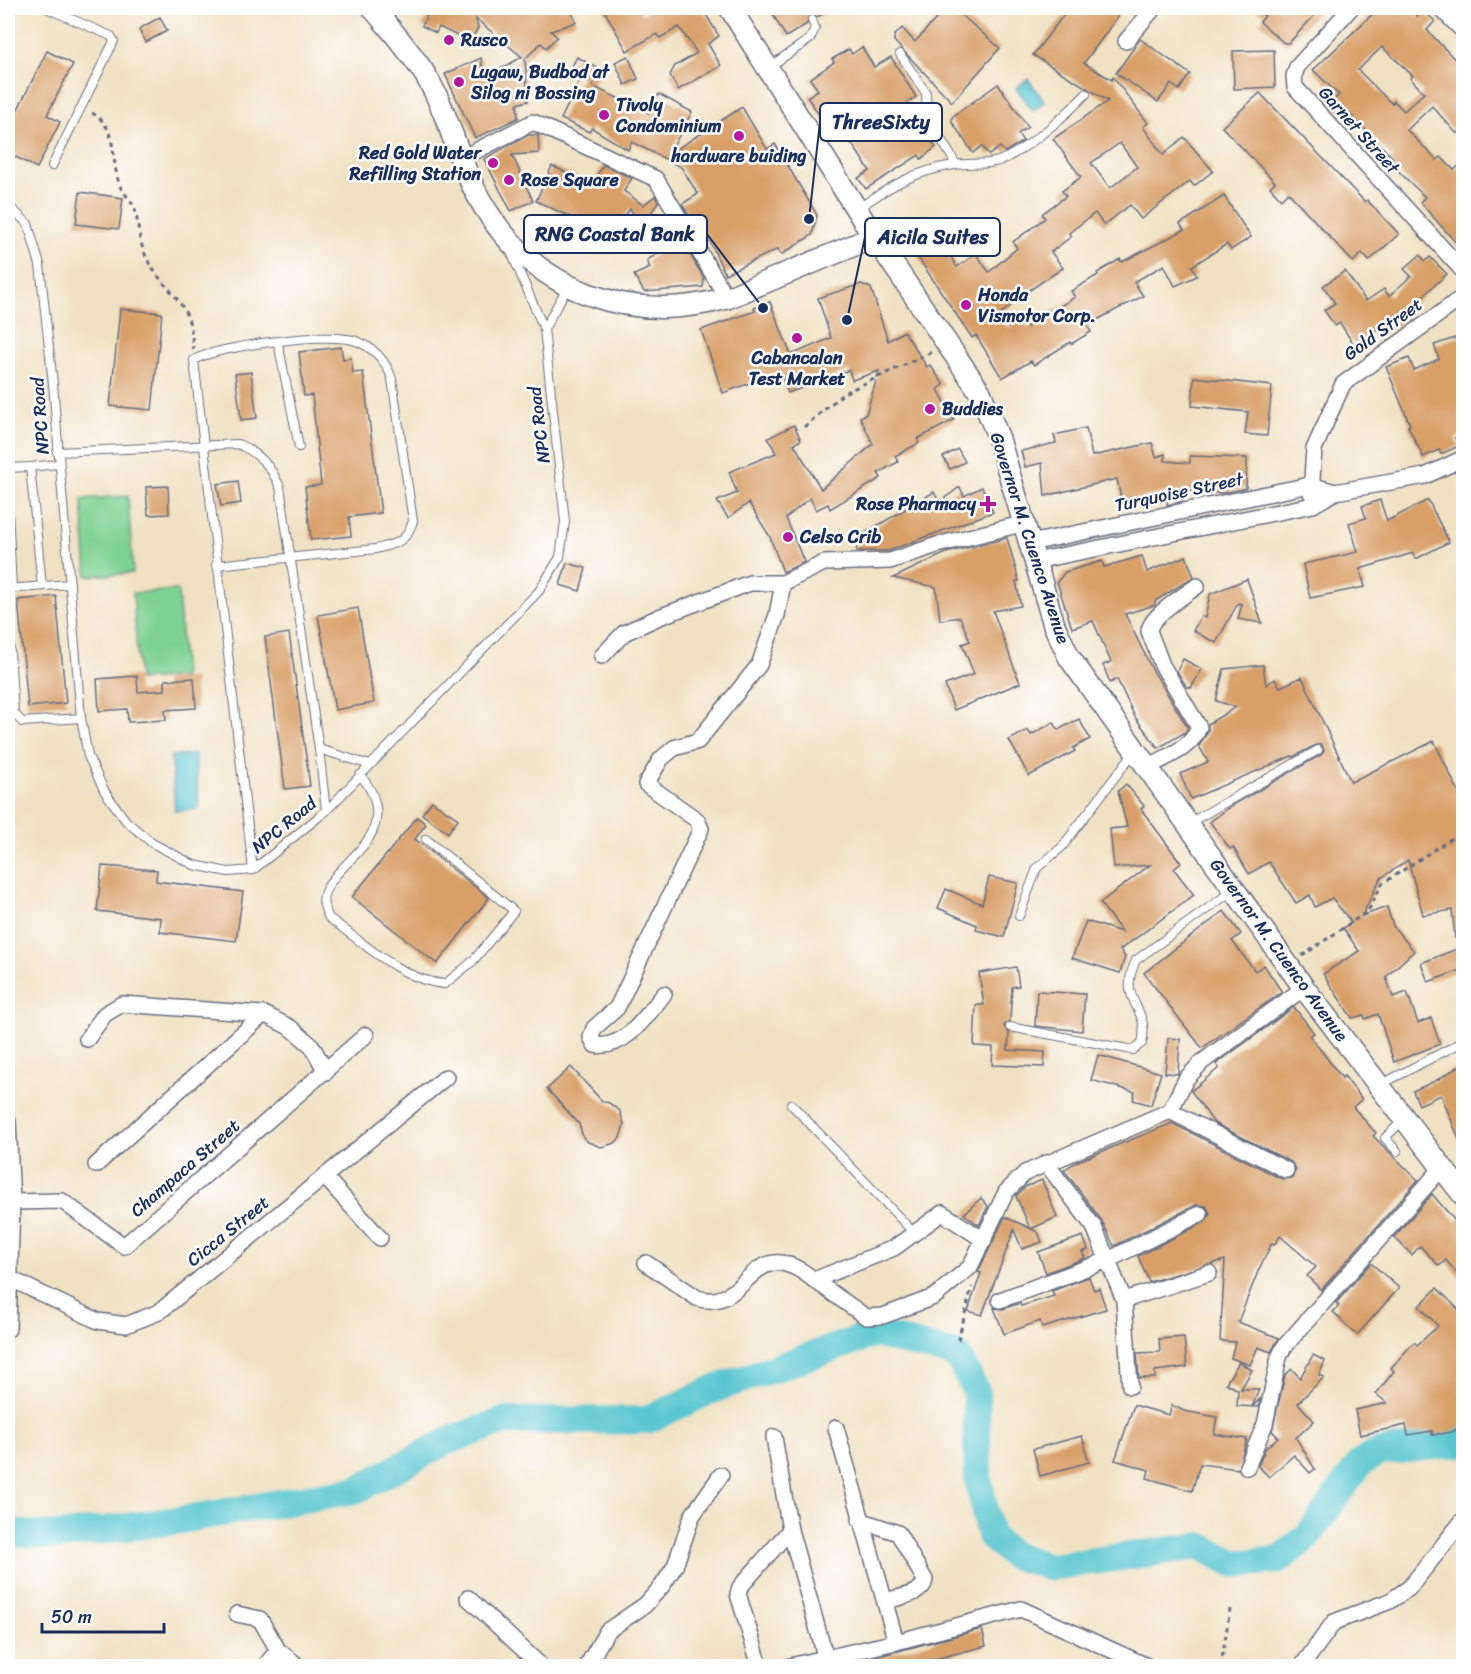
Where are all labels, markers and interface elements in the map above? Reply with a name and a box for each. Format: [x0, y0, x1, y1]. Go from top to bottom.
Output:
place label: Rusco [460, 24, 509, 56]
marker: Rusco [442, 33, 456, 47]
place label: Lugaw, Budbod at Silog ni Bossing [470, 56, 611, 109]
marker: Lugaw, Budbod at Silog ni Bossing [452, 75, 466, 89]
street label: Garnet Street [1310, 78, 1408, 182]
place label: Tivoly Condominium [615, 89, 722, 142]
callout: ThreeSixty [820, 103, 942, 141]
text: ThreeSixty [832, 105, 931, 140]
marker: Tivoly Condominium [597, 108, 611, 122]
marker: hardware buiding [732, 129, 746, 143]
place label: Red Gold Water Refilling Station [348, 137, 483, 190]
place label: hardware buiding [670, 140, 807, 172]
marker: Red Gold Water Refilling Station [486, 156, 500, 170]
place label: Rose Square [520, 164, 619, 196]
marker: Rose Square [502, 173, 516, 187]
callout: RNG Coastal Bank [524, 215, 707, 253]
text: RNG Coastal Bank [534, 217, 695, 252]
callout: Aicila Suites [865, 218, 1000, 256]
text: Aicila Suites [877, 220, 989, 255]
place label: Honda Vismotor Corp. [977, 279, 1096, 332]
street label: Gold Street [1336, 289, 1430, 369]
marker: Honda Vismotor Corp. [959, 298, 973, 312]
marker: Cabancalan Test Market [790, 331, 804, 345]
place label: Cabancalan Test Market [749, 342, 845, 395]
street label: NPC Road [21, 375, 59, 456]
street label: NPC Road [518, 383, 560, 465]
place label: Buddies [942, 393, 1004, 425]
marker: Buddies [923, 402, 937, 416]
street label: Governor M. Cuenco Avenue [981, 428, 1079, 648]
street label: Turquoise Street [1112, 463, 1247, 521]
place label: Rose Pharmacy [855, 488, 977, 520]
marker: Rose Pharmacy [981, 497, 995, 511]
place label: Celso Crib [799, 521, 881, 553]
marker: Celso Crib [781, 530, 795, 544]
street label: NPC Road [244, 787, 325, 862]
street label: Governor M. Cuenco Avenue [1201, 851, 1357, 1049]
street label: Champaca Street [123, 1111, 248, 1225]
street label: Cicca Street [179, 1187, 277, 1275]
scale bar [42, 1596, 164, 1634]
text: 50 m [51, 1601, 92, 1633]

